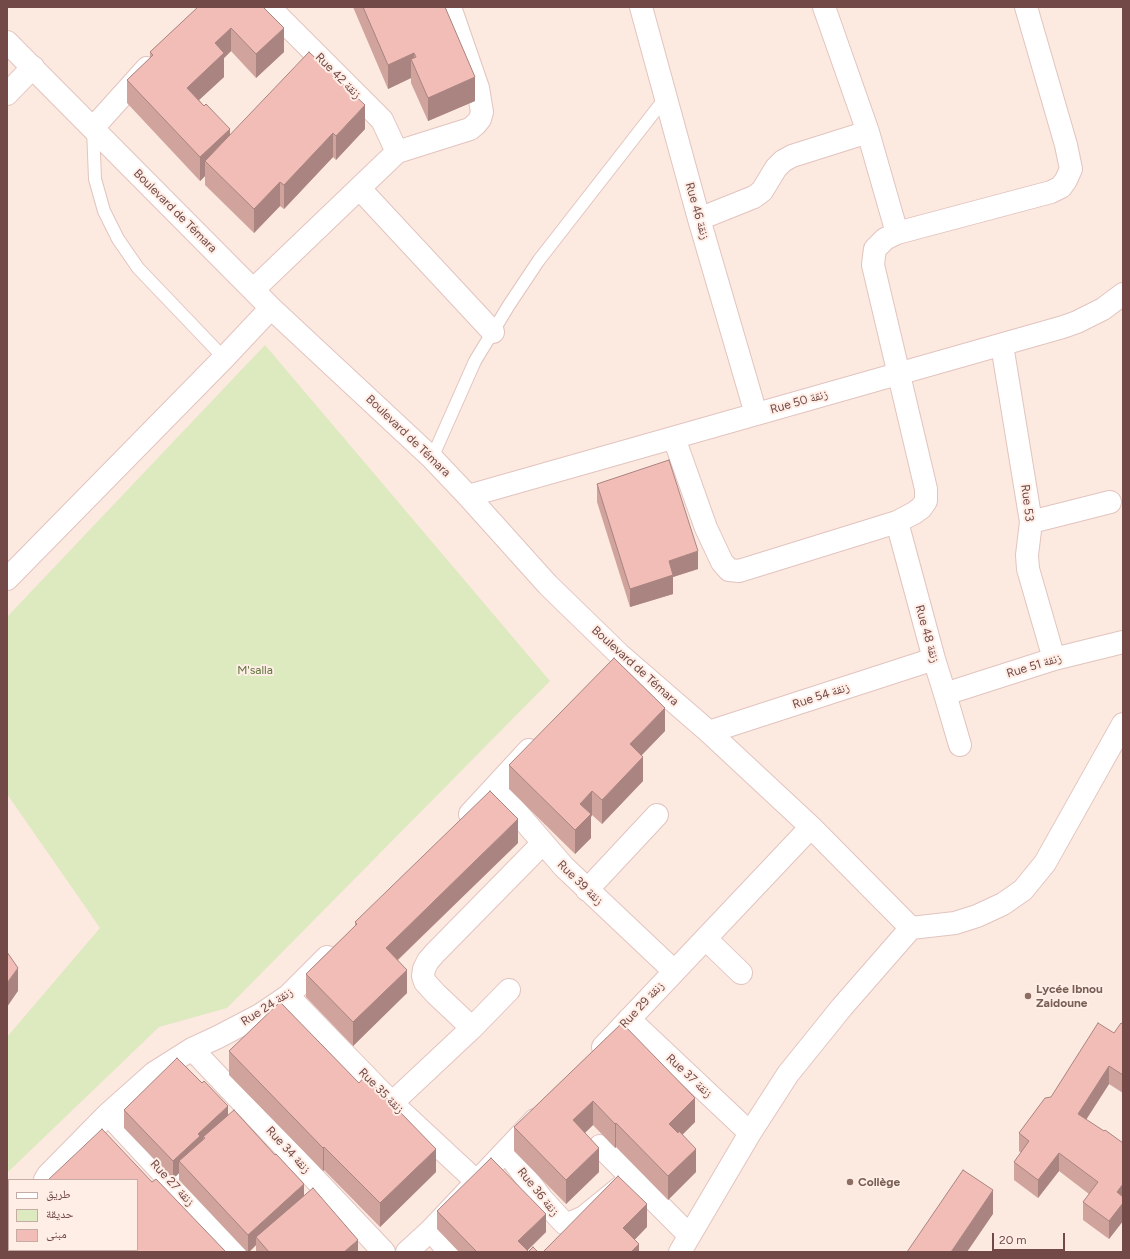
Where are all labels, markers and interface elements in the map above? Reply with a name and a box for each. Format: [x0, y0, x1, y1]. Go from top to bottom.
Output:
street label: Rue 42 زنقة [312, 50, 364, 102]
street label: Boulevard de Témara [130, 166, 220, 256]
street label: Rue 46 زنقة [682, 181, 712, 241]
street label: Rue 50 زنقة [769, 387, 829, 417]
street label: Boulevard de Témara [363, 392, 453, 480]
street label: Rue 53 [1018, 484, 1036, 522]
street label: Rue 48 زنقة [912, 603, 942, 665]
street label: Boulevard de Témara [589, 623, 681, 709]
street label: Rue 51 زنقة [1005, 651, 1063, 681]
park label: M'salla [237, 663, 273, 677]
street label: Rue 54 زنقة [791, 680, 851, 712]
street label: Rue 39 زنقة [554, 858, 606, 908]
street label: Rue 29 زنقة [617, 979, 667, 1031]
place label: Lycée Ibnou Zaidoune [1036, 982, 1103, 1010]
street label: Rue 24 زنقة [238, 985, 296, 1029]
marker: Lycée Ibnou Zaidoune [1023, 991, 1033, 1001]
street label: Rue 37 زنقة [663, 1051, 715, 1101]
street label: Rue 35 زنقة [355, 1065, 407, 1117]
street label: Rue 34 زنقة [263, 1124, 313, 1176]
street label: Rue 27 زنقة [147, 1157, 197, 1209]
street label: Rue 36 زنقة [514, 1165, 562, 1219]
place label: Collège [858, 1175, 900, 1189]
marker: Collège [845, 1177, 855, 1187]
legend [8, 1179, 138, 1251]
text: طريق [46, 1187, 71, 1201]
text: حديقة [46, 1207, 74, 1221]
scale bar [994, 1225, 1067, 1251]
text: مبنى [46, 1227, 67, 1241]
text: 20 m [999, 1233, 1027, 1247]

